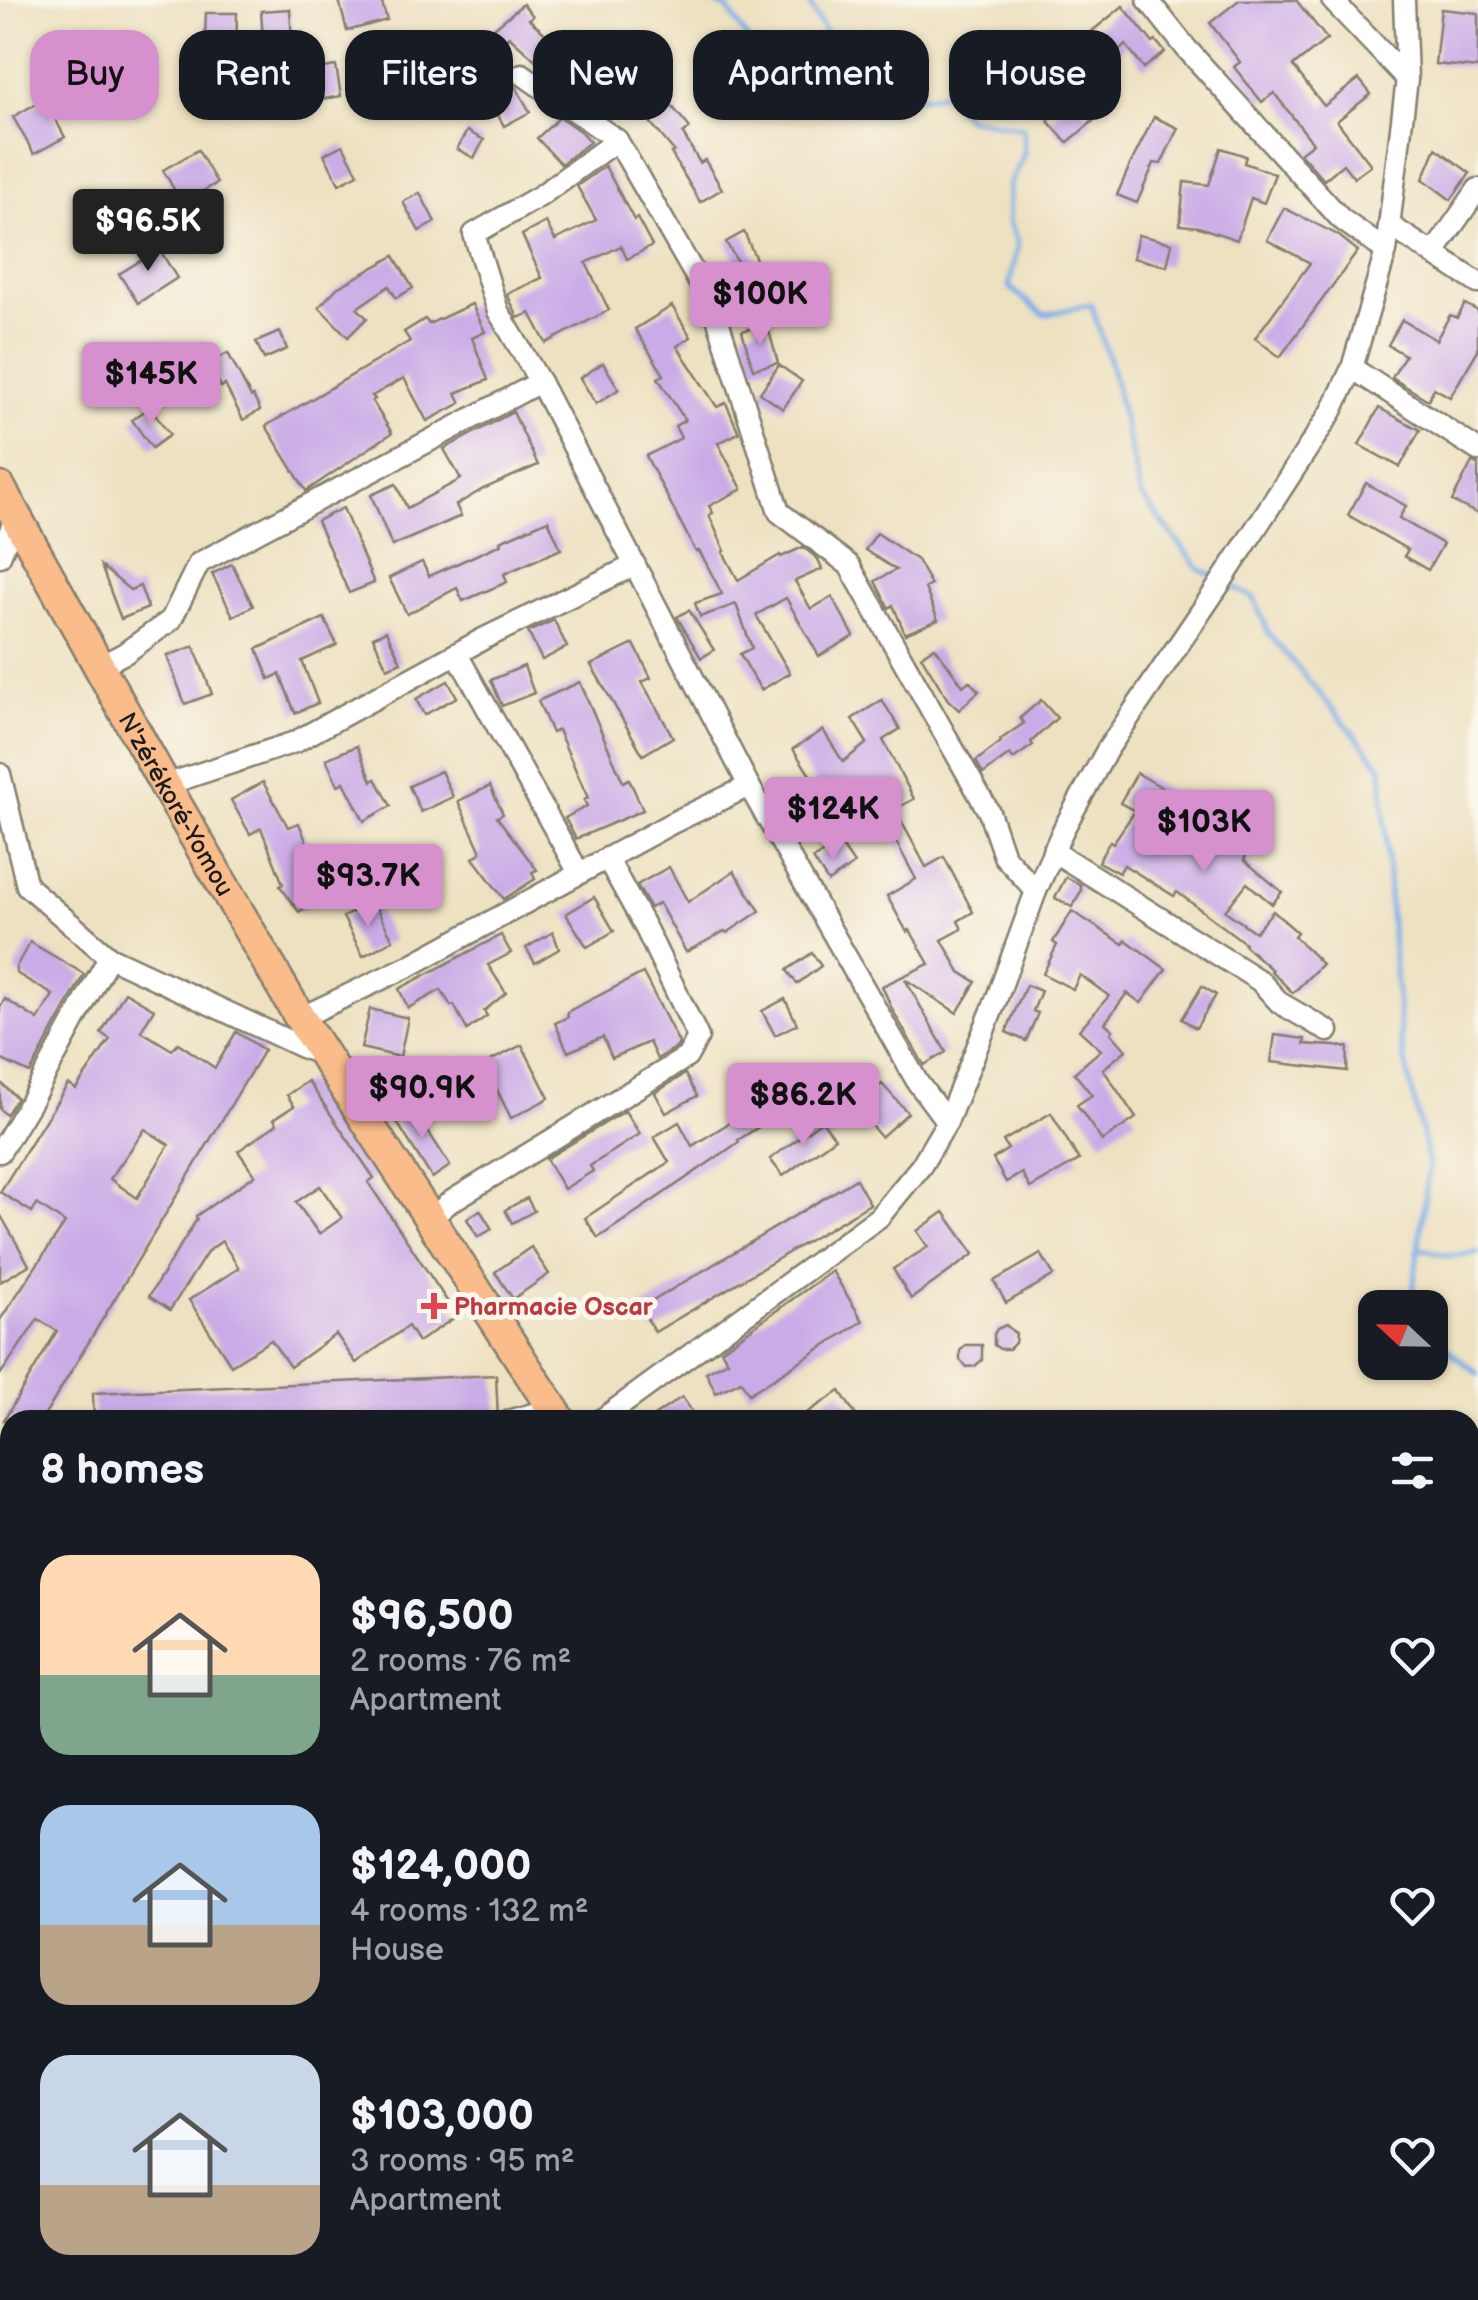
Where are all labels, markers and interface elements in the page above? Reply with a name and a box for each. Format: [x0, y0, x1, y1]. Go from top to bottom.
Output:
chip: Buy [30, 30, 159, 120]
chip: Rent [179, 30, 325, 120]
chip: Filters [345, 30, 513, 120]
chip: New [533, 30, 673, 120]
chip: Apartment [693, 30, 929, 120]
chip: House [949, 30, 1121, 120]
pin: $96.5K [67, 189, 229, 274]
text: $96.5K [95, 202, 201, 241]
pin: $100K [690, 262, 830, 347]
text: $100K [712, 275, 808, 314]
pin: $145K [81, 342, 221, 427]
text: $145K [104, 355, 198, 394]
street label: N'zérékoré-Yomou [111, 707, 240, 902]
pin: $124K [763, 777, 903, 862]
text: $124K [786, 790, 880, 829]
pin: $103K [1134, 790, 1274, 875]
text: $103K [1157, 803, 1251, 842]
pin: $93.7K [287, 844, 449, 929]
text: $93.7K [316, 857, 421, 896]
pin: $90.9K [341, 1056, 503, 1141]
pin: $86.2K [722, 1063, 884, 1148]
text: $90.9K [368, 1069, 476, 1108]
text: $86.2K [749, 1076, 857, 1115]
north arrow [1358, 1290, 1448, 1380]
map controls [1358, 1290, 1448, 1380]
place label: Pharmacie Oscar [454, 1292, 654, 1323]
marker: Pharmacie Oscar [423, 1295, 445, 1317]
icon: filters [1385, 1443, 1440, 1498]
text: 8 homes [40, 1445, 204, 1496]
text: $96,500 [350, 1591, 514, 1642]
icon: home [120, 1595, 240, 1715]
icon: heart [1385, 1628, 1440, 1683]
text: 2 rooms · 76 m² [350, 1642, 571, 1681]
text: Apartment [350, 1681, 501, 1720]
text: $124,000 [350, 1841, 531, 1892]
icon: home [120, 1845, 240, 1965]
icon: heart [1385, 1878, 1440, 1933]
text: 4 rooms · 132 m² [350, 1892, 588, 1931]
text: House [350, 1931, 444, 1970]
text: $103,000 [350, 2091, 534, 2142]
icon: home [120, 2095, 240, 2215]
icon: heart [1385, 2128, 1440, 2183]
text: 3 rooms · 95 m² [350, 2142, 575, 2181]
text: Apartment [350, 2181, 501, 2220]

